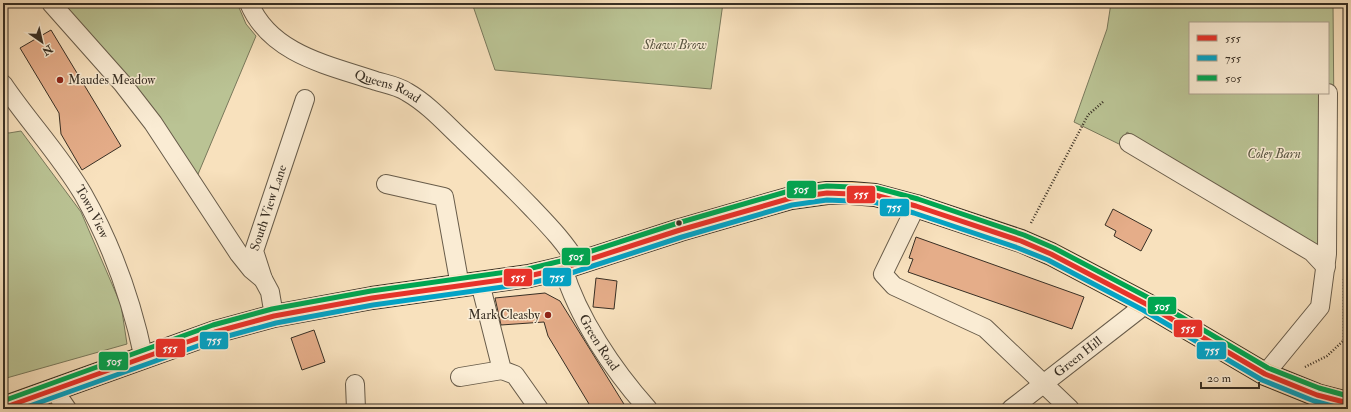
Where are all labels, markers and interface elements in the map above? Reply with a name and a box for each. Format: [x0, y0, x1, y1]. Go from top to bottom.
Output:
north arrow [22, 22, 62, 62]
legend [1189, 22, 1329, 94]
text: 555 [1225, 31, 1242, 46]
park label: Shaws Brow [642, 37, 707, 53]
text: N [39, 41, 56, 59]
text: 755 [1225, 51, 1242, 66]
street label: Queens Road [353, 67, 424, 107]
text: 505 [1225, 71, 1242, 86]
place label: Maudes Meadow [68, 72, 156, 88]
marker: Maudes Meadow [55, 75, 65, 85]
park label: Coley Barn [1247, 146, 1301, 162]
street label: South View Lane [247, 162, 290, 253]
line badge: 505 [786, 180, 817, 199]
street label: Town View [72, 182, 113, 242]
text: 505 [793, 183, 809, 196]
line badge: 555 [846, 185, 876, 204]
text: 555 [854, 188, 868, 201]
line badge: 755 [879, 198, 910, 217]
text: 755 [887, 201, 902, 214]
unlabelled marker [674, 218, 684, 228]
line badge: 505 [561, 247, 591, 266]
text: 505 [568, 250, 584, 263]
line badge: 755 [542, 267, 572, 287]
line badge: 555 [503, 268, 533, 287]
text: 555 [511, 271, 525, 284]
text: 755 [550, 271, 565, 284]
line badge: 505 [1147, 296, 1177, 315]
text: 505 [1154, 300, 1170, 313]
place label: Mark Cleasby [468, 307, 540, 324]
marker: Mark Cleasby [543, 310, 553, 320]
street label: Green Road [575, 312, 623, 374]
line badge: 555 [1173, 319, 1203, 338]
text: 555 [1181, 322, 1195, 335]
line badge: 755 [199, 331, 229, 350]
street label: Green Hill [1051, 333, 1106, 381]
text: 755 [207, 334, 222, 347]
line badge: 555 [155, 338, 186, 358]
line badge: 755 [1196, 341, 1227, 360]
text: 555 [163, 342, 177, 355]
text: 755 [1205, 344, 1220, 357]
line badge: 505 [98, 351, 129, 371]
text: 505 [106, 355, 122, 368]
scale bar [1201, 364, 1259, 390]
text: 20 m [1207, 371, 1232, 386]

